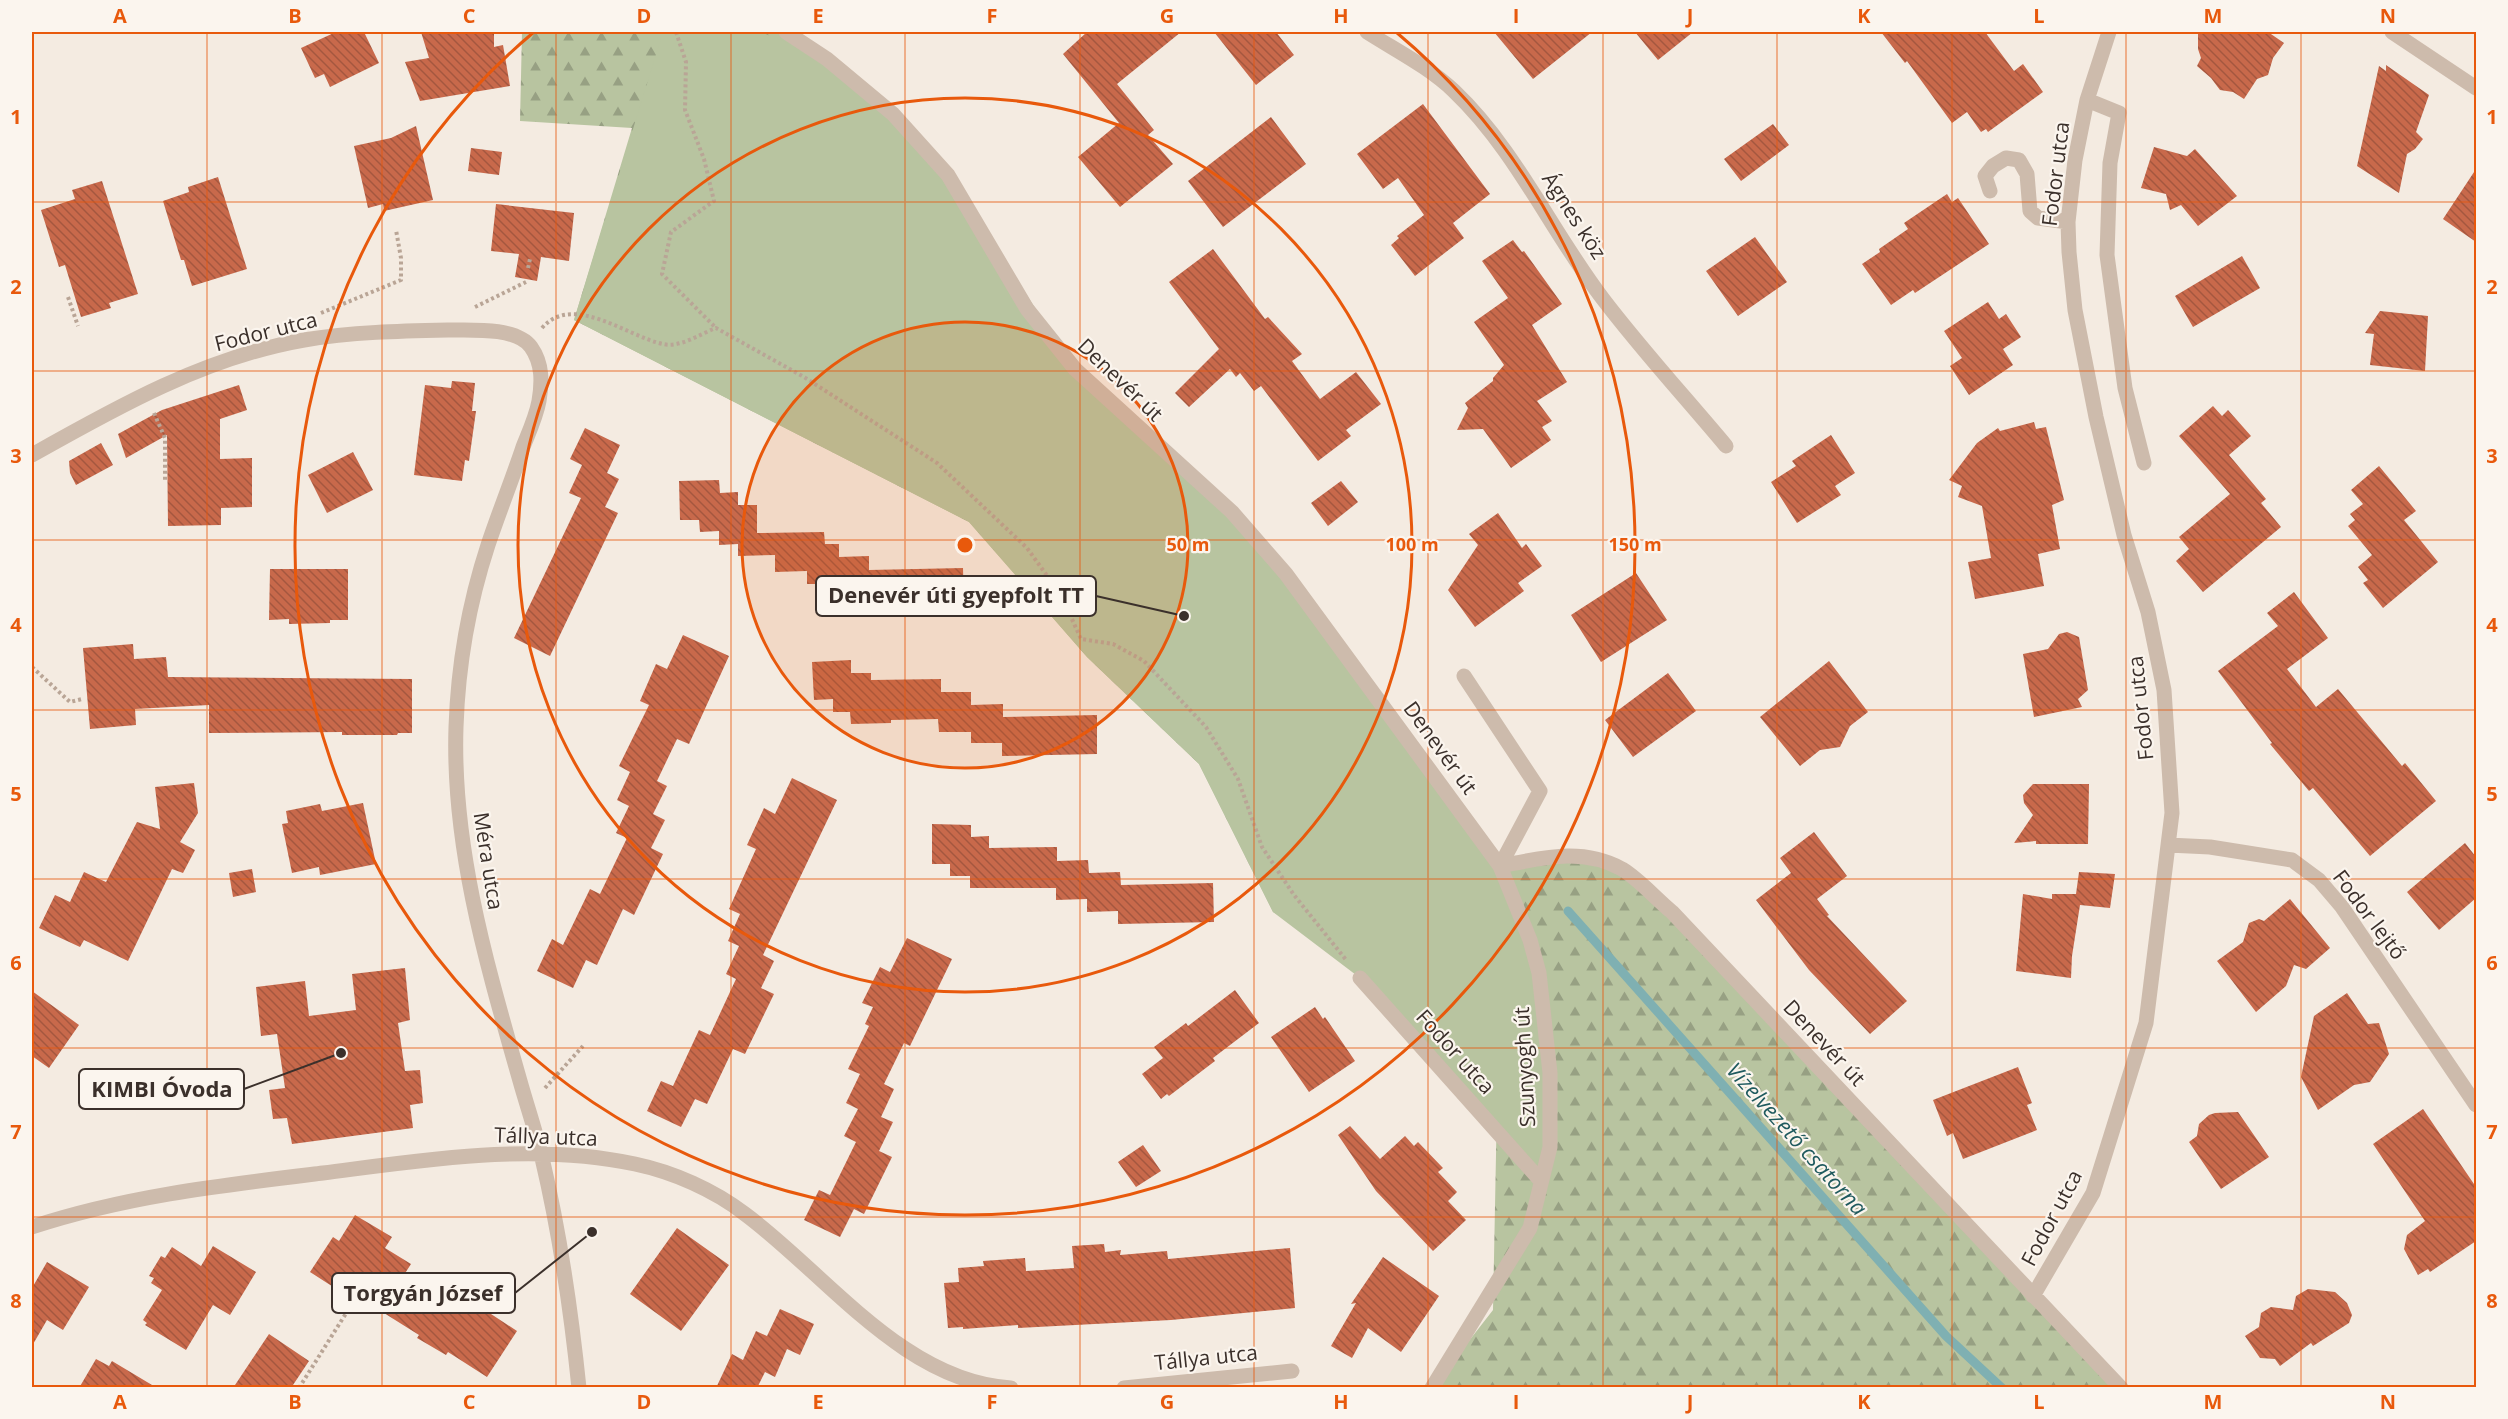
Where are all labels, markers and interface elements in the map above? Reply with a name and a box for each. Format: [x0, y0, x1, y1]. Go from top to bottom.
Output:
text: A [113, 2, 127, 29]
text: B [288, 2, 302, 29]
text: C [463, 2, 476, 29]
text: D [637, 2, 651, 29]
text: E [812, 2, 824, 29]
text: F [987, 2, 997, 29]
text: G [1160, 2, 1174, 29]
text: H [1333, 2, 1349, 29]
text: I [1513, 2, 1519, 29]
text: J [1685, 2, 1693, 29]
text: K [1857, 2, 1871, 29]
text: L [2033, 2, 2045, 29]
text: M [2204, 2, 2222, 29]
text: N [2380, 2, 2396, 29]
text: 1 [10, 103, 22, 130]
text: 1 [2486, 103, 2498, 130]
street label: Fodor utca [2035, 120, 2075, 228]
street label: Ágnes köz [1536, 167, 1613, 264]
text: 2 [10, 273, 22, 300]
text: 2 [2486, 273, 2498, 300]
street label: Fodor utca [211, 305, 320, 357]
street label: Denevér út [1072, 332, 1169, 427]
text: 3 [10, 442, 22, 469]
text: 3 [2486, 442, 2498, 469]
text: 50 m [1167, 532, 1209, 556]
text: 100 m [1385, 532, 1439, 556]
text: 150 m [1608, 532, 1662, 556]
centre of rings [955, 535, 975, 555]
callout: Denevér úti gyepfolt TT [816, 576, 1096, 616]
text: Denevér úti gyepfolt TT [828, 579, 1084, 609]
text: 4 [10, 611, 22, 638]
text: 4 [2486, 611, 2498, 638]
street label: Fodor utca [2121, 654, 2159, 762]
street label: Denevér út [1398, 695, 1484, 799]
text: 5 [10, 780, 22, 807]
text: 5 [2486, 780, 2498, 807]
street label: Méra utca [467, 810, 511, 912]
street label: Fodor lejtő [2327, 864, 2413, 965]
text: 6 [10, 949, 22, 976]
text: 6 [2486, 949, 2498, 976]
street label: Denevér út [1778, 993, 1872, 1092]
street label: Fodor utca [1410, 1003, 1501, 1100]
street label: Szunyogh út [1507, 1006, 1541, 1128]
water label: Vízelvezető csatorna [1721, 1055, 1875, 1221]
callout: KIMBI Óvoda [79, 1069, 244, 1109]
text: KIMBI Óvoda [91, 1073, 233, 1103]
text: 7 [10, 1118, 22, 1145]
text: 7 [2486, 1118, 2498, 1145]
street label: Tállya utca [494, 1120, 598, 1152]
street label: Fodor utca [2014, 1165, 2088, 1270]
callout: Torgyán József [332, 1273, 515, 1313]
text: Torgyán József [344, 1277, 504, 1307]
text: 8 [10, 1287, 22, 1314]
text: 8 [2486, 1287, 2498, 1314]
street label: Tállya utca [1153, 1338, 1259, 1376]
text: A [113, 1388, 127, 1415]
text: B [288, 1388, 302, 1415]
text: C [463, 1388, 476, 1415]
text: D [637, 1388, 651, 1415]
text: E [812, 1388, 824, 1415]
text: F [987, 1388, 997, 1415]
text: G [1160, 1388, 1174, 1415]
text: H [1333, 1388, 1349, 1415]
text: I [1513, 1388, 1519, 1415]
text: J [1685, 1388, 1693, 1415]
text: K [1857, 1388, 1871, 1415]
text: L [2033, 1388, 2045, 1415]
text: M [2204, 1388, 2222, 1415]
text: N [2380, 1388, 2396, 1415]

